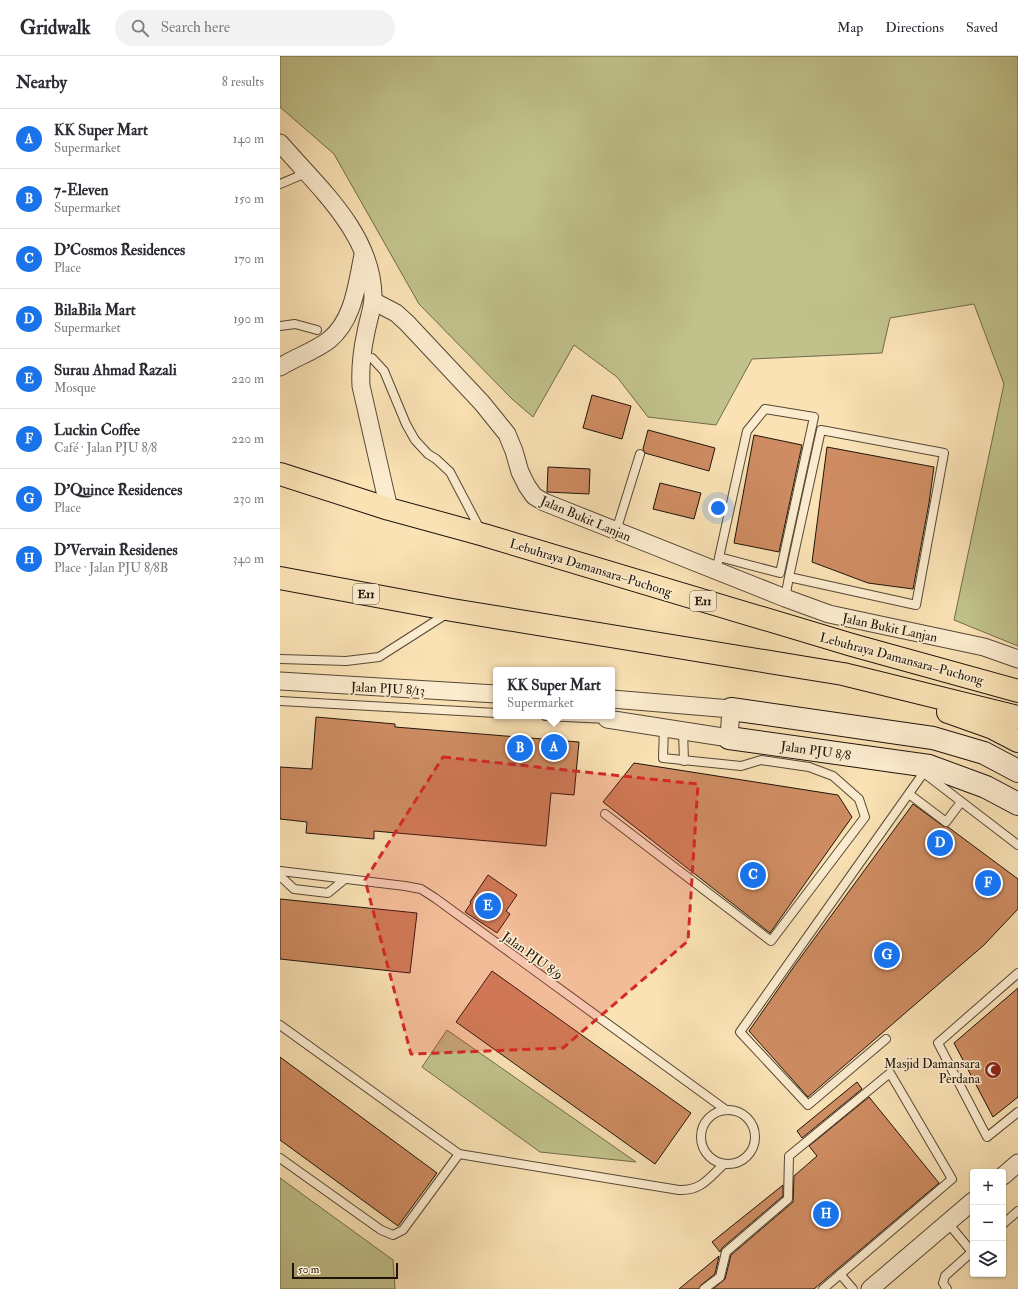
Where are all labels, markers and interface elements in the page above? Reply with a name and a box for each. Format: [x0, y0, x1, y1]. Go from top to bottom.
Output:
search box [115, 10, 395, 46]
text: Gridwalk [20, 16, 91, 40]
icon: search [129, 17, 151, 39]
text: Search here [161, 18, 230, 37]
text: Map [837, 19, 863, 36]
text: Directions [885, 19, 944, 36]
text: Saved [966, 19, 998, 36]
text: Nearby [16, 72, 67, 93]
text: 8 results [222, 74, 264, 90]
text: KK Super Mart [54, 121, 148, 140]
text: A [25, 131, 33, 147]
text: 140 m [233, 131, 264, 147]
text: Supermarket [54, 140, 121, 156]
text: 7-Eleven [54, 181, 108, 200]
text: B [25, 191, 33, 207]
text: 150 m [234, 191, 264, 207]
text: Supermarket [54, 200, 121, 216]
text: D'Cosmos Residences [54, 241, 185, 260]
text: C [24, 251, 34, 267]
text: 170 m [234, 251, 264, 267]
text: Place [54, 260, 81, 276]
text: BilaBila Mart [54, 301, 136, 320]
text: D [24, 311, 34, 327]
text: 190 m [233, 311, 264, 327]
text: Supermarket [54, 320, 121, 336]
text: Surau Ahmad Razali [54, 361, 177, 380]
text: E [24, 371, 34, 387]
text: 220 m [231, 371, 264, 387]
text: Mosque [54, 380, 96, 396]
text: Luckin Coffee [54, 421, 140, 440]
text: F [25, 431, 33, 447]
text: 220 m [231, 431, 264, 447]
text: Café · Jalan PJU 8/8 [54, 440, 157, 456]
text: D'Quince Residences [54, 481, 182, 500]
text: G [24, 491, 34, 507]
text: 230 m [233, 491, 264, 507]
street label: Jalan Bukit Lanjan [537, 492, 634, 545]
your location [708, 498, 728, 518]
text: Place [54, 500, 81, 516]
street label: Lebuhraya Damansara–Puchong [507, 536, 674, 601]
text: D'Vervain Residenes [54, 541, 178, 560]
text: H [24, 551, 34, 567]
text: 340 m [233, 551, 264, 567]
text: Place · Jalan PJU 8/8B [54, 560, 168, 576]
road number: E11 [353, 584, 379, 604]
road number: E11 [690, 591, 716, 611]
street label: Jalan Bukit Lanjan [840, 610, 939, 646]
street label: Lebuhraya Damansara–Puchong [818, 629, 986, 690]
popup [493, 667, 615, 719]
text: KK Super Mart [507, 676, 601, 695]
street label: Jalan PJU 8/13 [350, 679, 425, 699]
text: Supermarket [507, 695, 574, 711]
pin: A [541, 732, 567, 762]
pin: B [507, 733, 533, 763]
street label: Jalan PJU 8/8 [779, 738, 852, 764]
pin: D [927, 828, 953, 858]
pin: C [740, 860, 766, 890]
pin: F [975, 868, 1001, 898]
pin: E [475, 891, 501, 921]
street label: Jalan PJU 8/9 [498, 928, 566, 983]
pin: G [874, 940, 900, 970]
place label: Masjid Damansara Perdana [884, 1056, 981, 1087]
mosque icon: Masjid Damansara Perdana [983, 1060, 1003, 1080]
map controls [970, 1169, 1006, 1277]
button: + [970, 1169, 1006, 1205]
pin: H [813, 1199, 839, 1229]
button: − [970, 1205, 1006, 1241]
button: layers [970, 1241, 1006, 1277]
scale bar [292, 1261, 398, 1280]
text: 50 m [298, 1263, 319, 1276]

